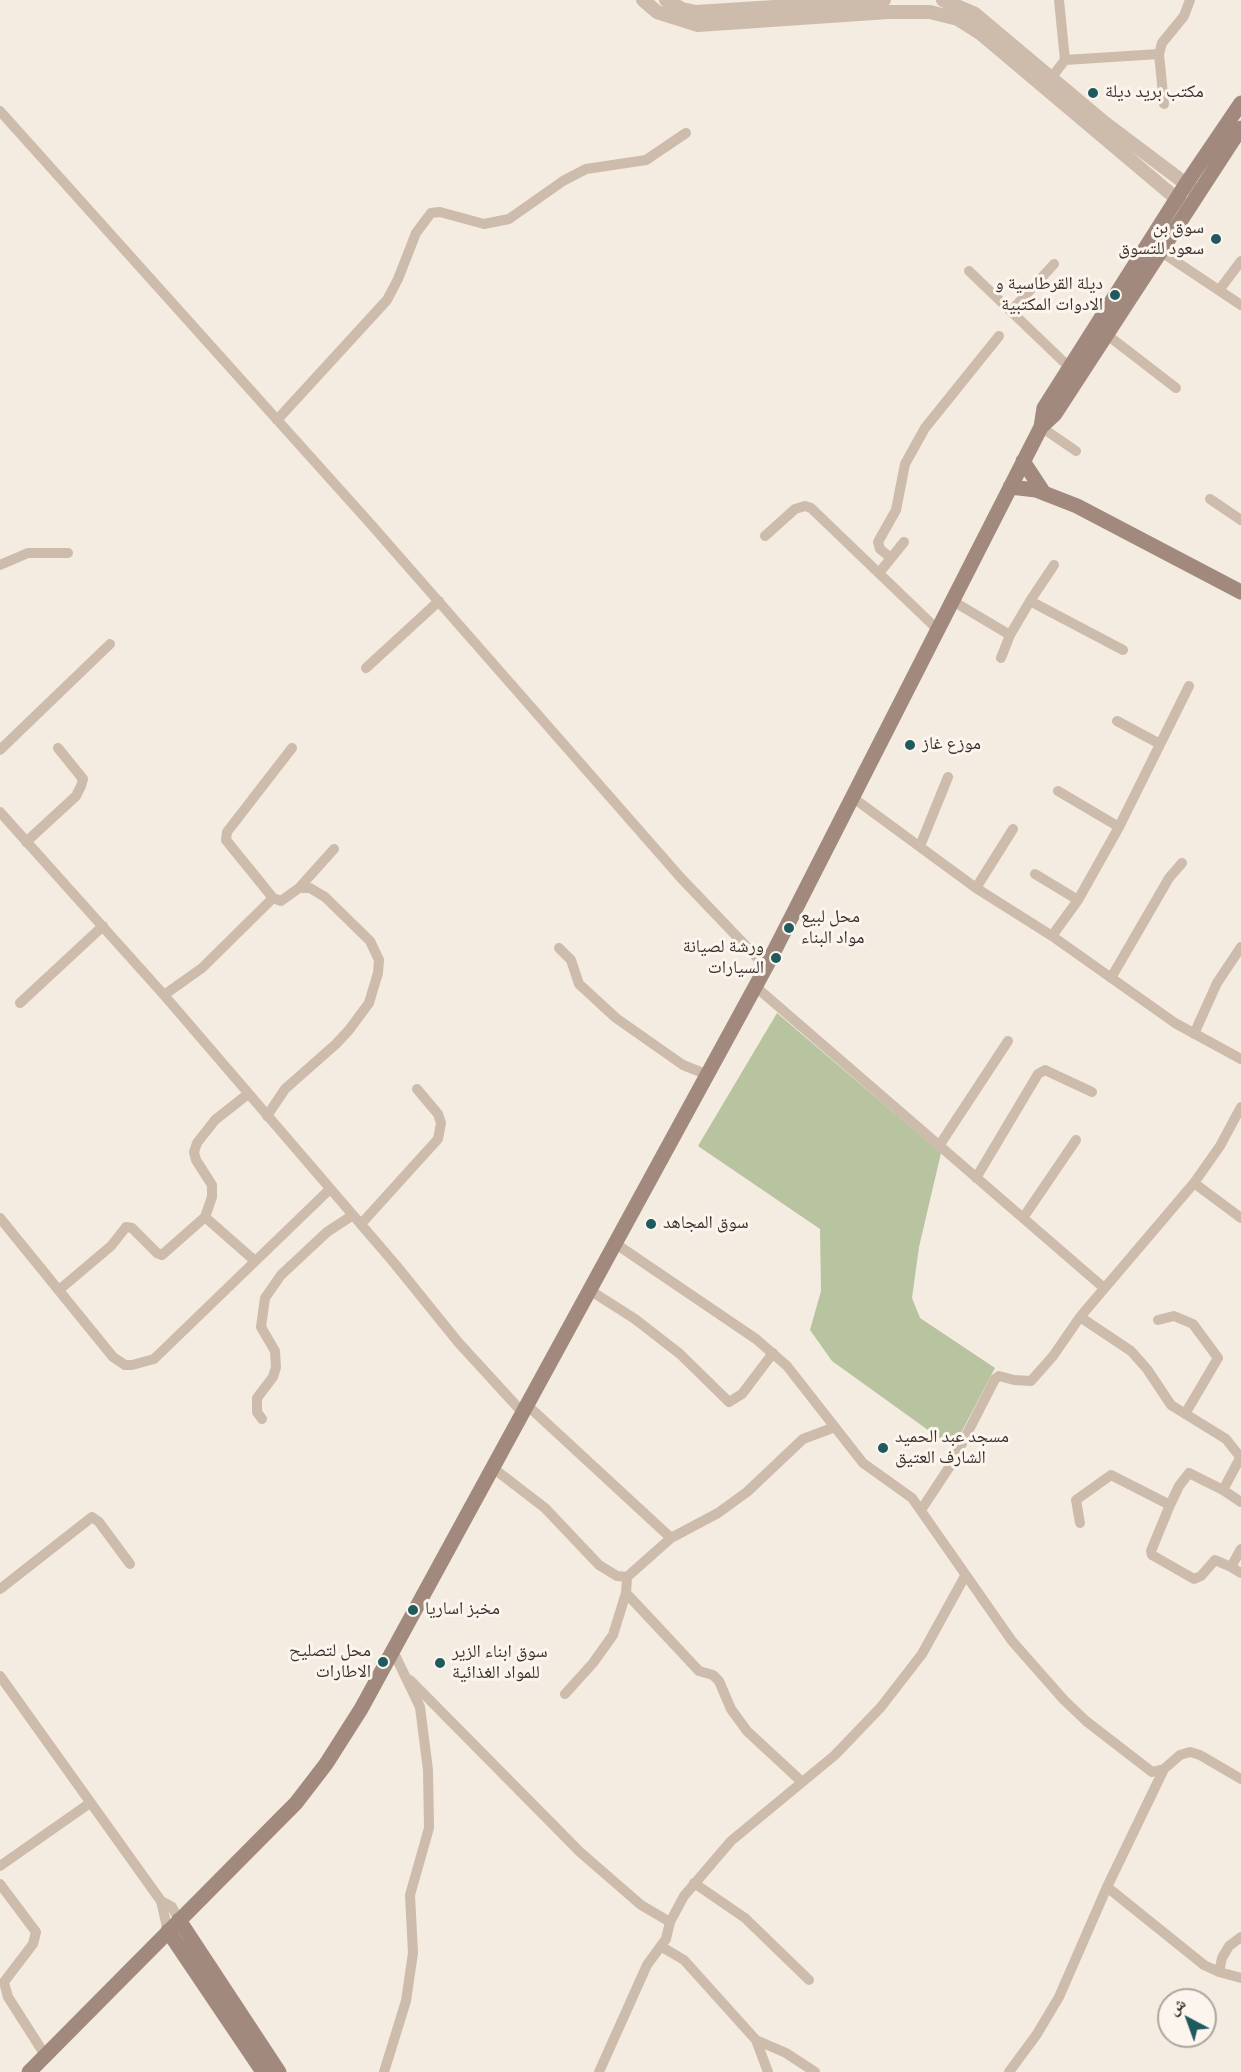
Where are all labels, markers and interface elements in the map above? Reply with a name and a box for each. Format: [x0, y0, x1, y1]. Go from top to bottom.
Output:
place label: مكتب بريد ديلة [1105, 82, 1204, 104]
marker: مكتب بريد ديلة [1086, 86, 1100, 100]
place label: سوق بن سعود للتسوق [1118, 218, 1204, 260]
marker: سوق بن سعود للتسوق [1209, 232, 1223, 246]
place label: ديلة القرطاسية و الادوات المكتبية [995, 274, 1103, 316]
marker: ديلة القرطاسية و الادوات المكتبية [1108, 288, 1122, 302]
place label: موزع غاز [922, 734, 981, 756]
marker: موزع غاز [903, 738, 917, 752]
place label: محل لبيع مواد البناء [801, 907, 864, 950]
marker: محل لبيع مواد البناء [782, 921, 796, 935]
place label: ورشة لصيانة السيارات [683, 937, 764, 980]
marker: ورشة لصيانة السيارات [769, 951, 783, 965]
place label: سوق المجاهد [663, 1213, 749, 1235]
marker: سوق المجاهد [644, 1217, 658, 1231]
place label: مسجد عبد الحميد الشارف العتيق [895, 1427, 1009, 1470]
marker: مسجد عبد الحميد الشارف العتيق [876, 1441, 890, 1455]
place label: مخبز اساريا [425, 1599, 500, 1621]
marker: مخبز اساريا [406, 1603, 420, 1617]
place label: محل لتصليح الاطارات [289, 1641, 371, 1684]
place label: سوق ابناء الزير للمواد الغذائية [452, 1642, 548, 1684]
marker: محل لتصليح الاطارات [376, 1655, 390, 1669]
marker: سوق ابناء الزير للمواد الغذائية [433, 1656, 447, 1670]
north arrow [1157, 1988, 1217, 2048]
text: ش [1162, 1991, 1191, 2021]

